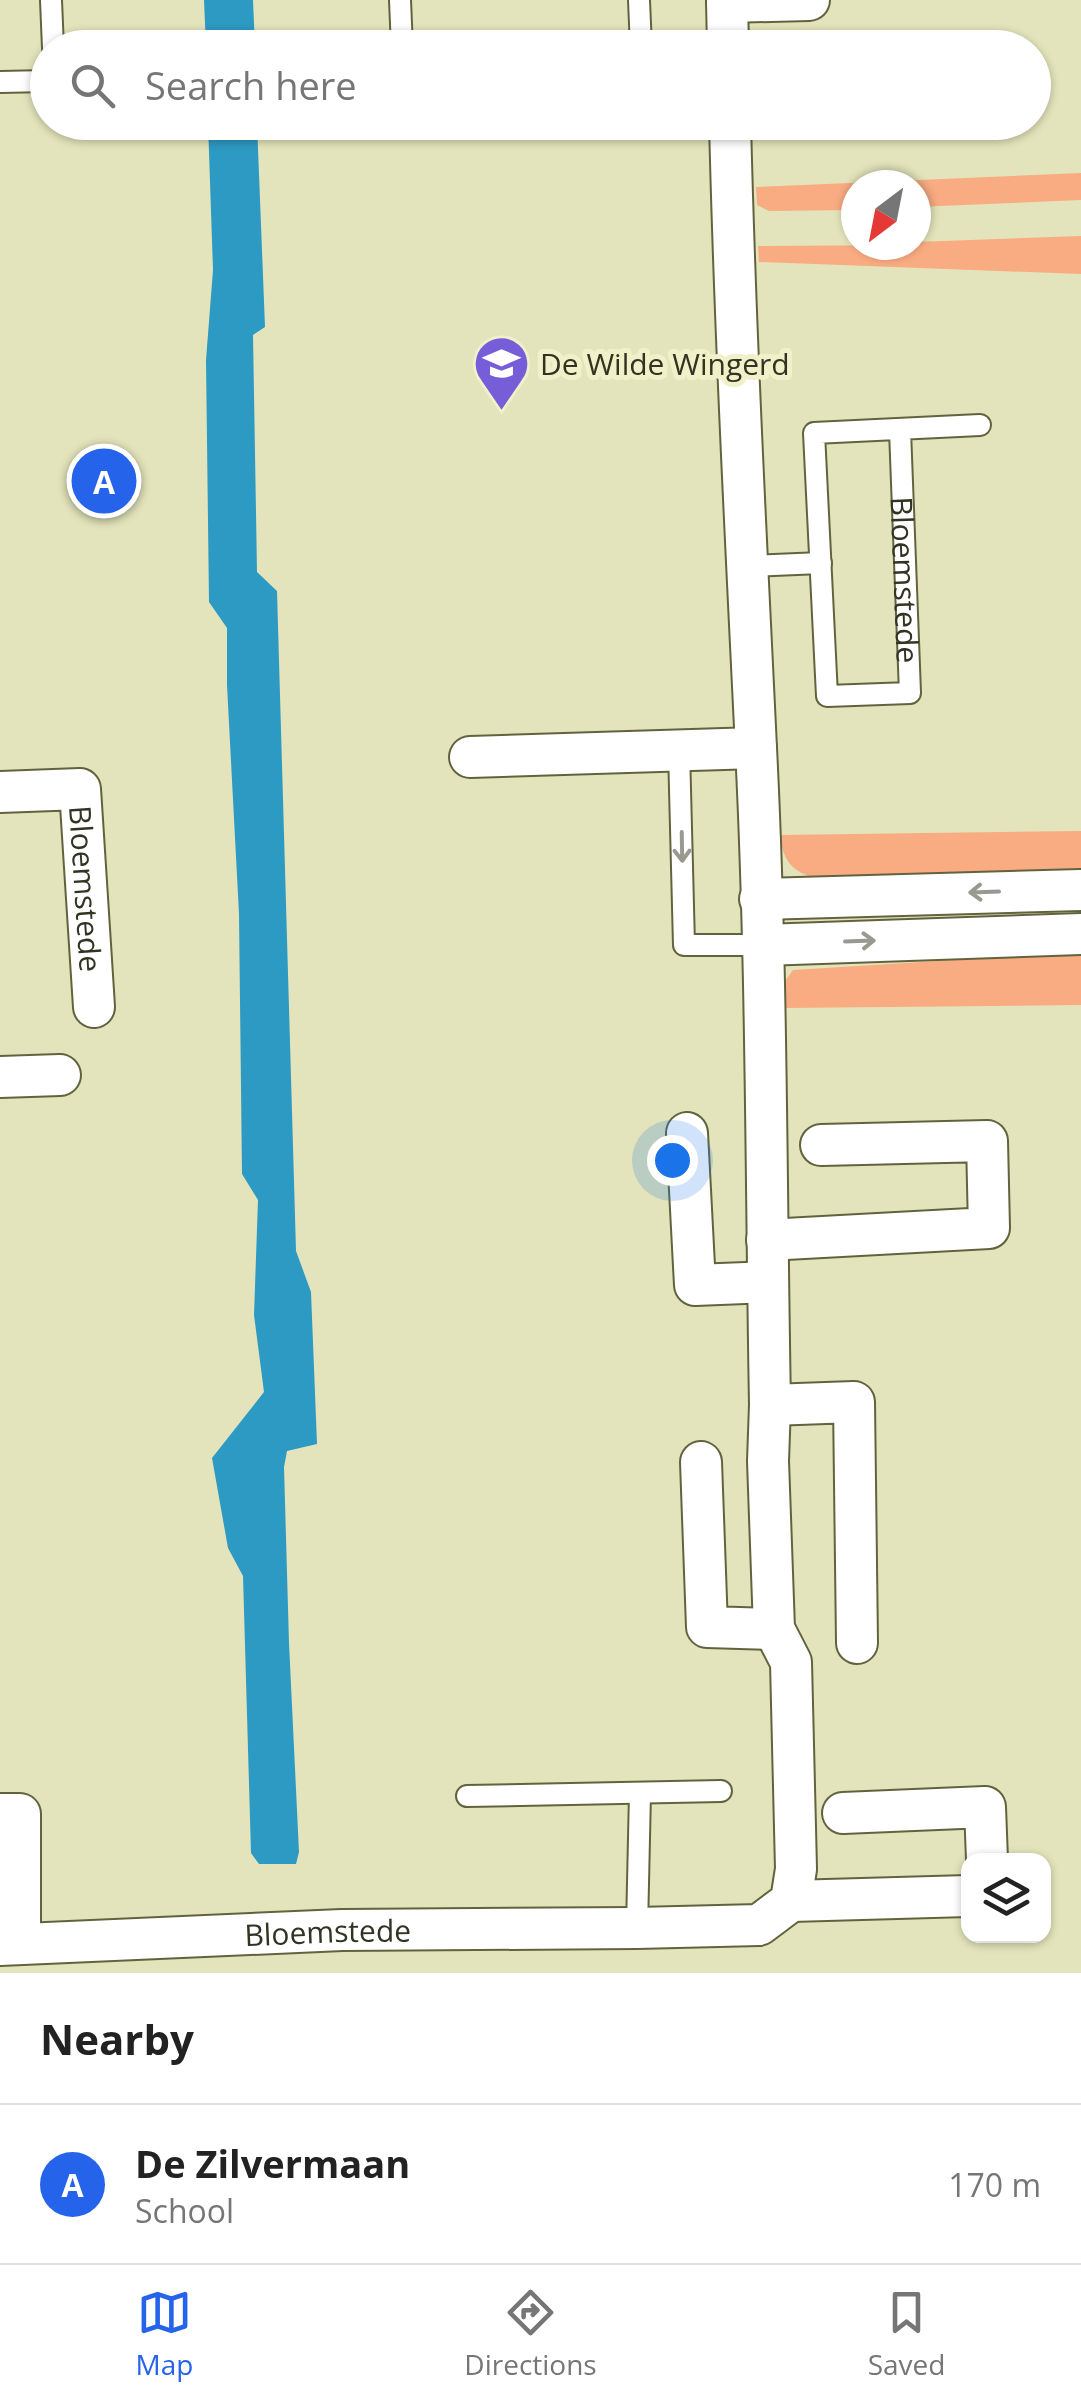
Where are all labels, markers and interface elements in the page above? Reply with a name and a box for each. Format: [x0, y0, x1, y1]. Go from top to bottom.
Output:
search box [30, 30, 1051, 140]
icon: search [65, 58, 120, 113]
text: Search here [145, 59, 357, 111]
north arrow [841, 170, 931, 260]
school or university icon: De Wilde Wingerd [471, 333, 531, 412]
place label: De Wilde Wingerd [540, 343, 790, 384]
pin: A [72, 444, 136, 518]
street label: Bloemstede [882, 496, 929, 664]
street label: Bloemstede [61, 804, 112, 973]
one-way arrow [672, 831, 691, 863]
one-way arrow [968, 883, 1000, 902]
one-way arrow [844, 932, 876, 951]
your location [647, 1135, 698, 1186]
map controls [961, 1853, 1051, 1943]
button: layers [961, 1853, 1051, 1943]
street label: Bloemstede [243, 1909, 411, 1955]
text: Nearby [40, 2010, 194, 2067]
text: De Zilvermaan [135, 2137, 410, 2189]
text: A [61, 2163, 84, 2206]
text: 170 m [948, 2163, 1041, 2206]
text: School [135, 2189, 234, 2232]
tab: Map [135, 2285, 193, 2383]
tab: Directions [464, 2285, 597, 2383]
tab: Saved [868, 2285, 945, 2383]

